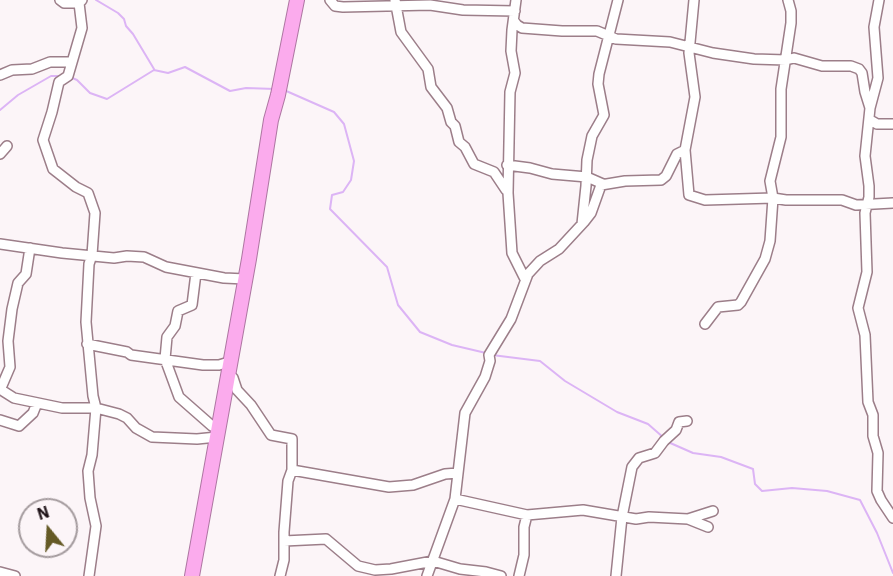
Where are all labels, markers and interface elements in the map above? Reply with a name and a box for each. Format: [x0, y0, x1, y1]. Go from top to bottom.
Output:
north arrow [18, 498, 78, 558]
text: N [34, 501, 52, 524]

